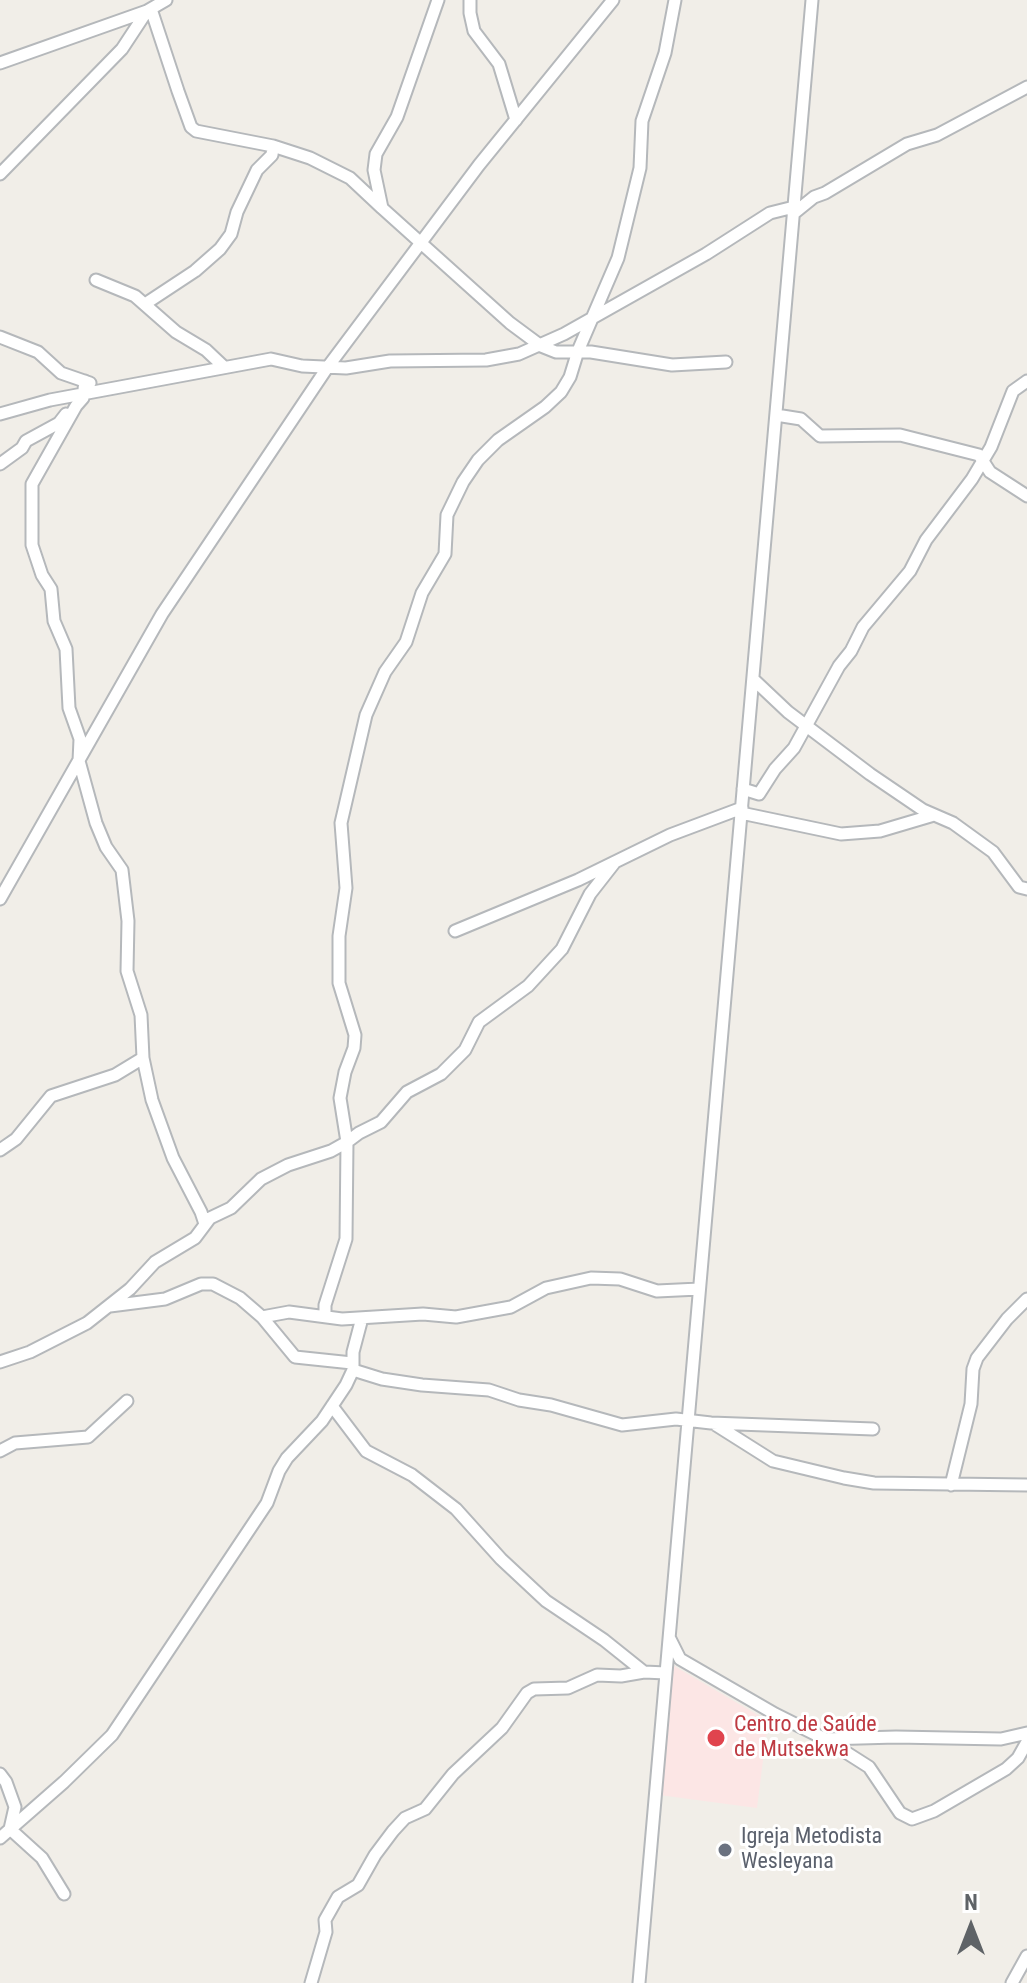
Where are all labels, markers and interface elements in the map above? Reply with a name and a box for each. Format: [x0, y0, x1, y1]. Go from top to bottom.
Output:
place label: Centro de Saúde de Mutsekwa [734, 1712, 877, 1764]
marker: Centro de Saúde de Mutsekwa [705, 1727, 727, 1749]
place label: Igreja Metodista Wesleyana [741, 1824, 882, 1876]
marker: Igreja Metodista Wesleyana [716, 1841, 734, 1859]
north arrow [931, 1887, 1011, 1967]
text: N [964, 1890, 978, 1915]

